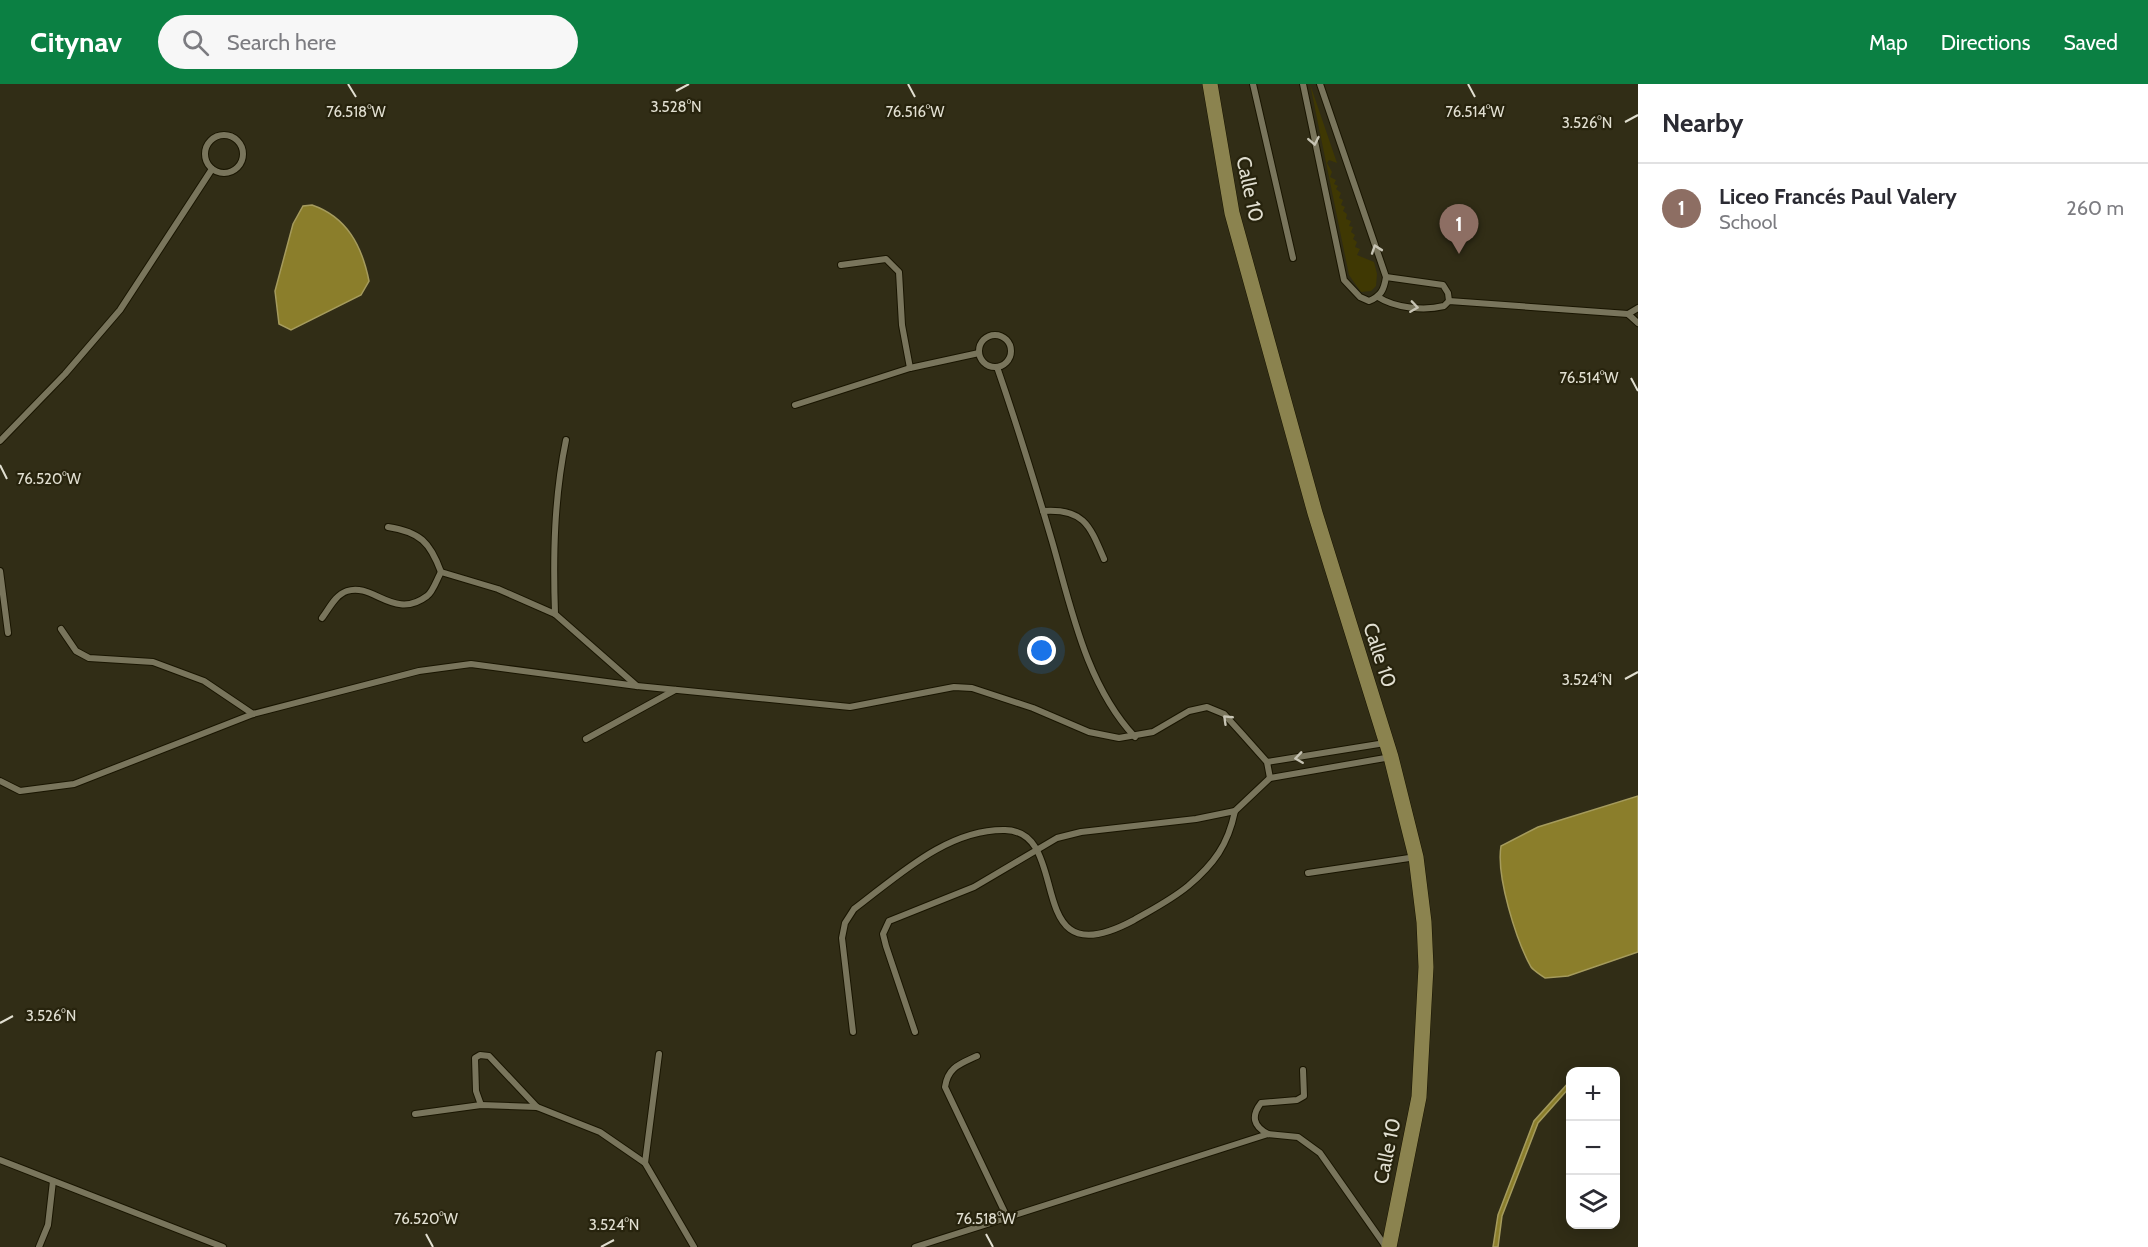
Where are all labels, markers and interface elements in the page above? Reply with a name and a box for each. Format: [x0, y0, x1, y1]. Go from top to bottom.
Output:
search box [158, 15, 578, 69]
text: Citynav [30, 25, 122, 59]
icon: search [179, 26, 212, 59]
text: Search here [227, 29, 336, 56]
text: Map [1869, 30, 1908, 55]
text: Directions [1941, 30, 2030, 55]
text: Saved [2063, 30, 2118, 55]
text: 3.528°N [650, 98, 702, 116]
text: 76.518°W [326, 103, 387, 121]
text: 76.516°W [886, 103, 945, 121]
text: 76.514°W [1446, 103, 1505, 121]
text: Nearby [1662, 107, 1743, 139]
text: 3.526°N [1562, 114, 1612, 132]
one-way arrow [1307, 136, 1320, 146]
street label: Calle 10 [1231, 154, 1269, 224]
text: Liceo Francés Paul Valery [1719, 183, 1957, 210]
text: 1 [1678, 196, 1685, 220]
text: 260 m [2066, 196, 2124, 220]
pin: 1 [1440, 204, 1478, 254]
text: School [1719, 210, 1777, 234]
one-way arrow [1370, 244, 1383, 254]
one-way arrow [1409, 300, 1418, 312]
text: 76.514°W [1560, 369, 1619, 387]
text: 76.520°W [17, 470, 82, 488]
street label: Calle 10 [1358, 620, 1402, 690]
your location [1027, 636, 1056, 665]
text: 3.524°N [1562, 671, 1612, 689]
one-way arrow [1224, 715, 1234, 726]
one-way arrow [1295, 751, 1304, 763]
text: 3.526°N [26, 1007, 76, 1025]
map controls [1566, 1067, 1620, 1229]
button: + [1566, 1067, 1620, 1121]
street label: Calle 10 [1368, 1116, 1406, 1186]
button: − [1566, 1121, 1620, 1175]
button: layers [1566, 1175, 1620, 1229]
text: 76.520°W [394, 1210, 459, 1228]
text: 76.518°W [956, 1210, 1017, 1228]
text: 3.524°N [589, 1216, 639, 1234]

